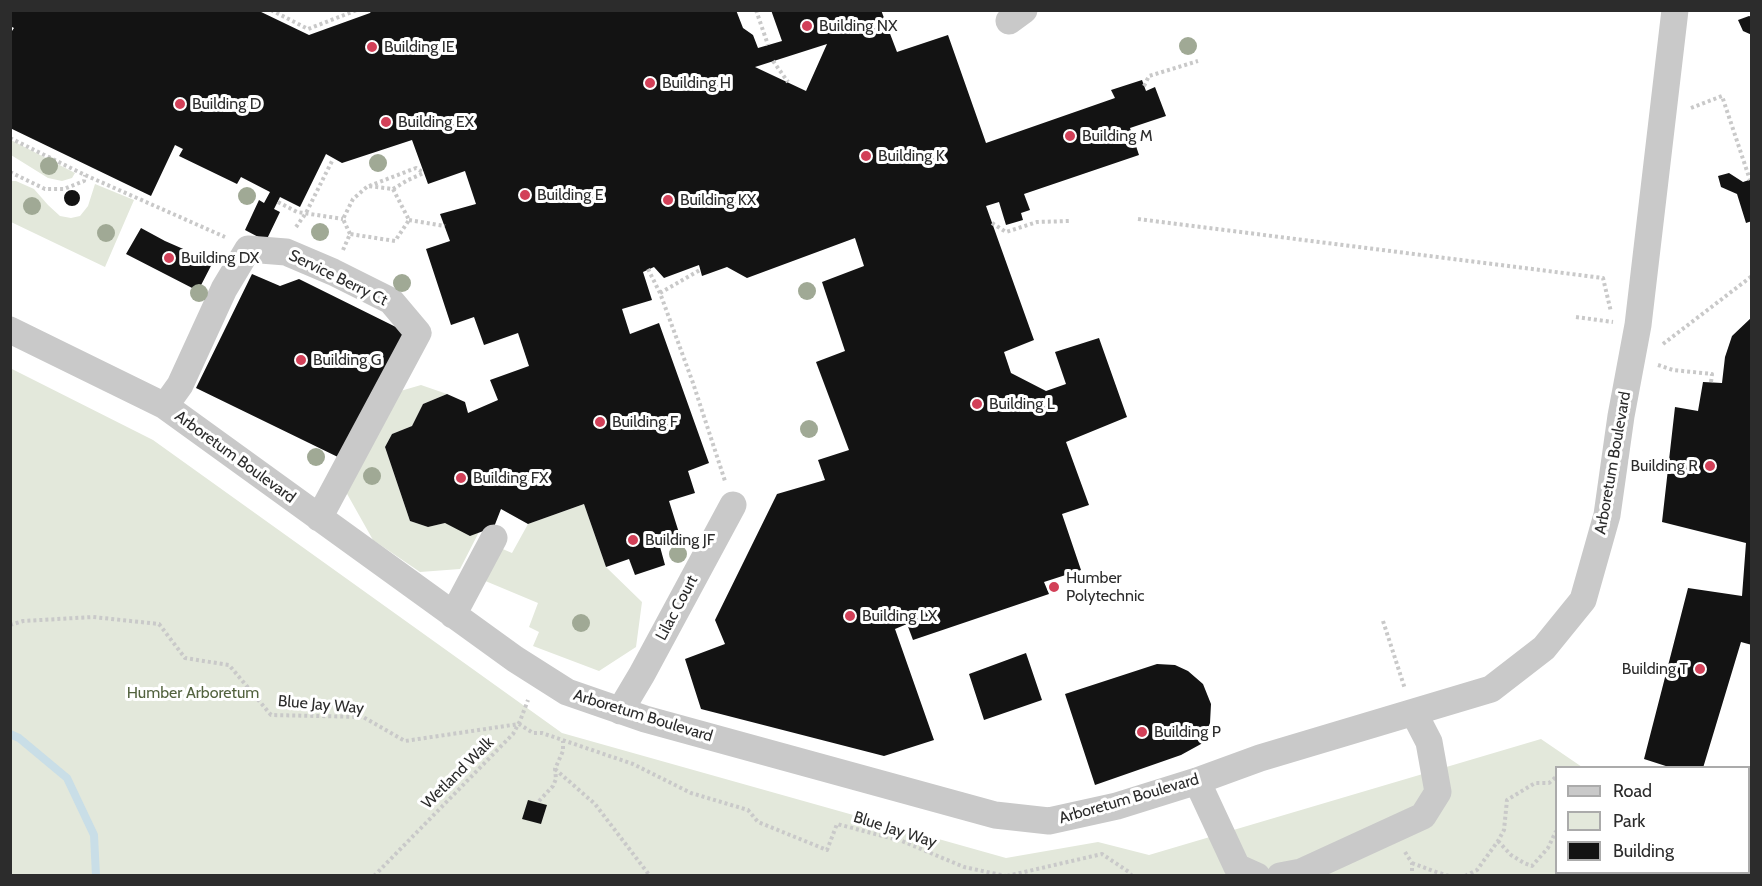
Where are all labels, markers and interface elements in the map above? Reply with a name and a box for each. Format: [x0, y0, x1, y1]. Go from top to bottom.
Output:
place label: Building NX [819, 16, 897, 36]
marker: Building NX [800, 19, 814, 33]
place label: Building IE [384, 37, 455, 57]
marker: Building IE [365, 40, 379, 54]
place label: Building H [662, 73, 731, 93]
marker: Building H [643, 76, 657, 90]
place label: Building D [192, 94, 261, 114]
marker: Building D [173, 97, 187, 111]
place label: Building EX [398, 112, 474, 132]
marker: Building EX [379, 115, 393, 129]
place label: Building M [1082, 126, 1153, 146]
marker: Building M [1063, 129, 1077, 143]
place label: Building K [878, 146, 945, 166]
marker: Building K [859, 149, 873, 163]
place label: Building E [537, 185, 604, 205]
marker: Building E [518, 188, 532, 202]
place label: Building KX [680, 190, 756, 210]
marker: Building KX [661, 193, 675, 207]
street label: Service Berry Ct [285, 246, 391, 310]
place label: Building DX [181, 248, 259, 268]
marker: Building DX [162, 251, 176, 265]
place label: Building G [313, 350, 381, 370]
marker: Building G [294, 353, 308, 367]
street label: Arboretum Boulevard [1591, 390, 1635, 536]
place label: Building L [989, 394, 1055, 414]
marker: Building L [970, 397, 984, 411]
street label: Arboretum Boulevard [171, 407, 299, 507]
place label: Building F [612, 412, 678, 432]
marker: Building F [593, 415, 607, 429]
place label: Building R [1631, 456, 1698, 476]
marker: Building R [1703, 459, 1717, 473]
place label: Building FX [473, 468, 549, 488]
marker: Building FX [454, 471, 468, 485]
place label: Building JF [645, 530, 715, 550]
marker: Building JF [626, 533, 640, 547]
place label: Humber Polytechnic [1066, 568, 1145, 606]
street label: Lilac Court [652, 572, 702, 644]
marker: Humber Polytechnic [1047, 580, 1061, 594]
place label: Building LX [862, 606, 937, 626]
marker: Building LX [843, 609, 857, 623]
place label: Building T [1622, 659, 1688, 679]
marker: Building T [1693, 662, 1707, 676]
park label: Humber Arboretum [127, 683, 259, 703]
street label: Arboretum Boulevard [571, 686, 715, 746]
street label: Blue Jay Way [277, 692, 365, 718]
place label: Building P [1154, 722, 1221, 742]
marker: Building P [1135, 725, 1149, 739]
street label: Wetland Walk [418, 733, 498, 813]
legend [1555, 766, 1750, 874]
street label: Arboretum Boulevard [1057, 770, 1201, 828]
text: Road [1613, 780, 1652, 802]
street label: Blue Jay Way [851, 808, 939, 852]
text: Park [1613, 810, 1645, 832]
text: Building [1613, 840, 1674, 862]

